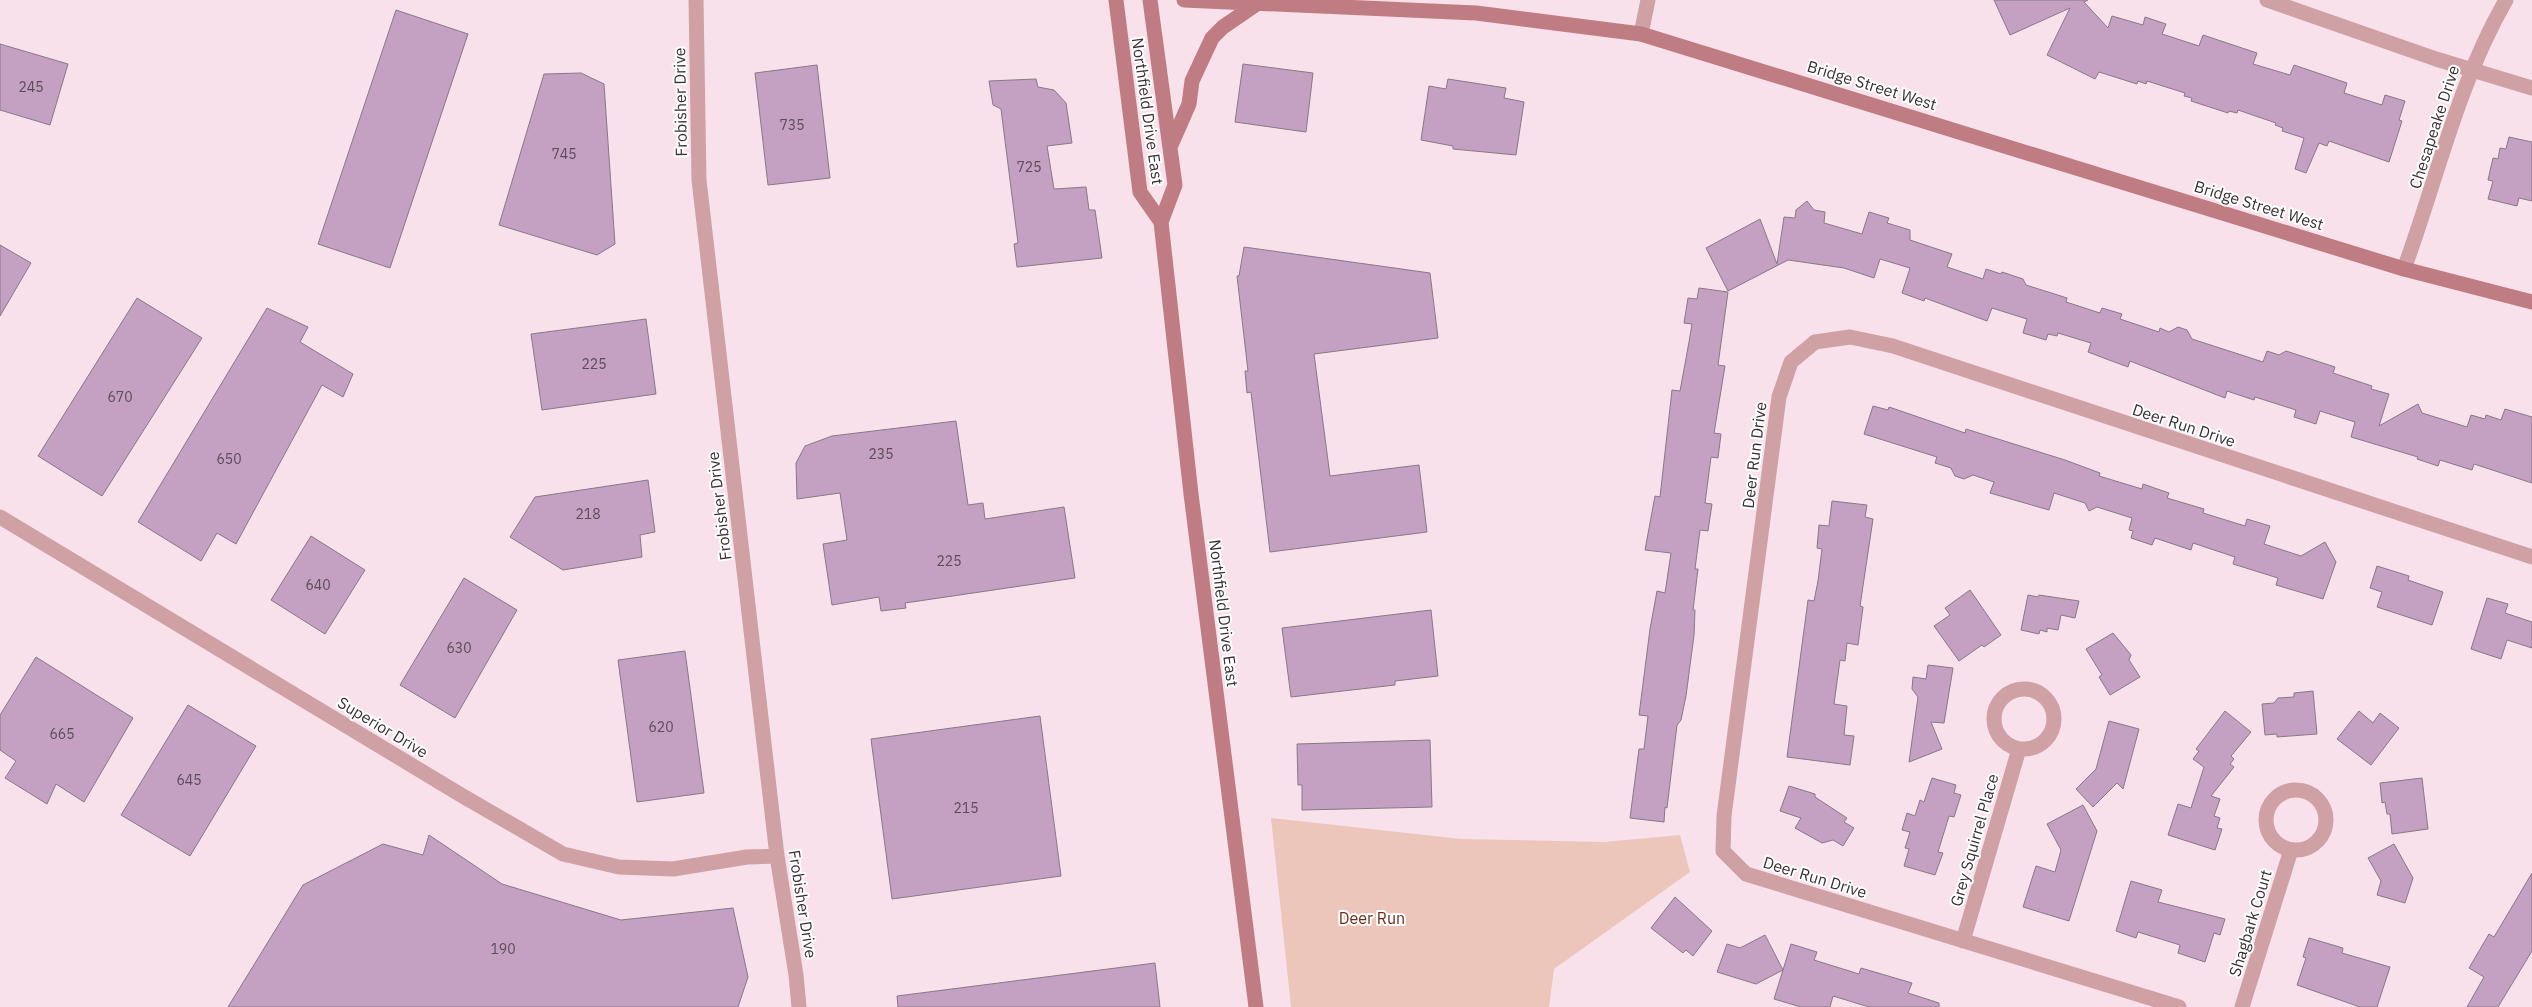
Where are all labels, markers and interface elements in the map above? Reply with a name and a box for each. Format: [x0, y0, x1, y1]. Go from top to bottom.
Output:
street label: Northfield Drive East [1128, 36, 1168, 186]
street label: Frobisher Drive [669, 47, 691, 157]
street label: Bridge Street West [1805, 56, 1939, 114]
street label: Chesapeake Drive [2405, 63, 2463, 191]
house number: 245 [18, 78, 44, 96]
house number: 735 [779, 116, 805, 134]
house number: 745 [551, 145, 577, 163]
house number: 725 [1016, 158, 1042, 176]
street label: Bridge Street West [2192, 176, 2326, 234]
house number: 225 [581, 355, 607, 373]
house number: 670 [107, 388, 133, 406]
street label: Deer Run Drive [2130, 399, 2238, 451]
street label: Deer Run Drive [1738, 400, 1770, 509]
house number: 235 [868, 445, 894, 463]
house number: 650 [216, 450, 242, 468]
street label: Frobisher Drive [702, 450, 736, 561]
house number: 218 [575, 505, 601, 523]
street label: Northfield Drive East [1205, 538, 1243, 688]
house number: 225 [936, 552, 962, 570]
house number: 640 [305, 576, 331, 594]
house number: 630 [446, 639, 472, 657]
street label: Superior Drive [334, 692, 432, 762]
house number: 620 [648, 718, 674, 736]
house number: 665 [49, 725, 75, 743]
house number: 645 [176, 771, 202, 789]
street label: Grey Squirrel Place [1946, 771, 2003, 909]
house number: 215 [953, 799, 979, 817]
street label: Frobisher Drive [785, 849, 821, 960]
street label: Deer Run Drive [1761, 852, 1869, 902]
street label: Shagbark Court [2224, 867, 2276, 979]
park label: Deer Run [1339, 908, 1405, 928]
house number: 190 [490, 940, 516, 958]

